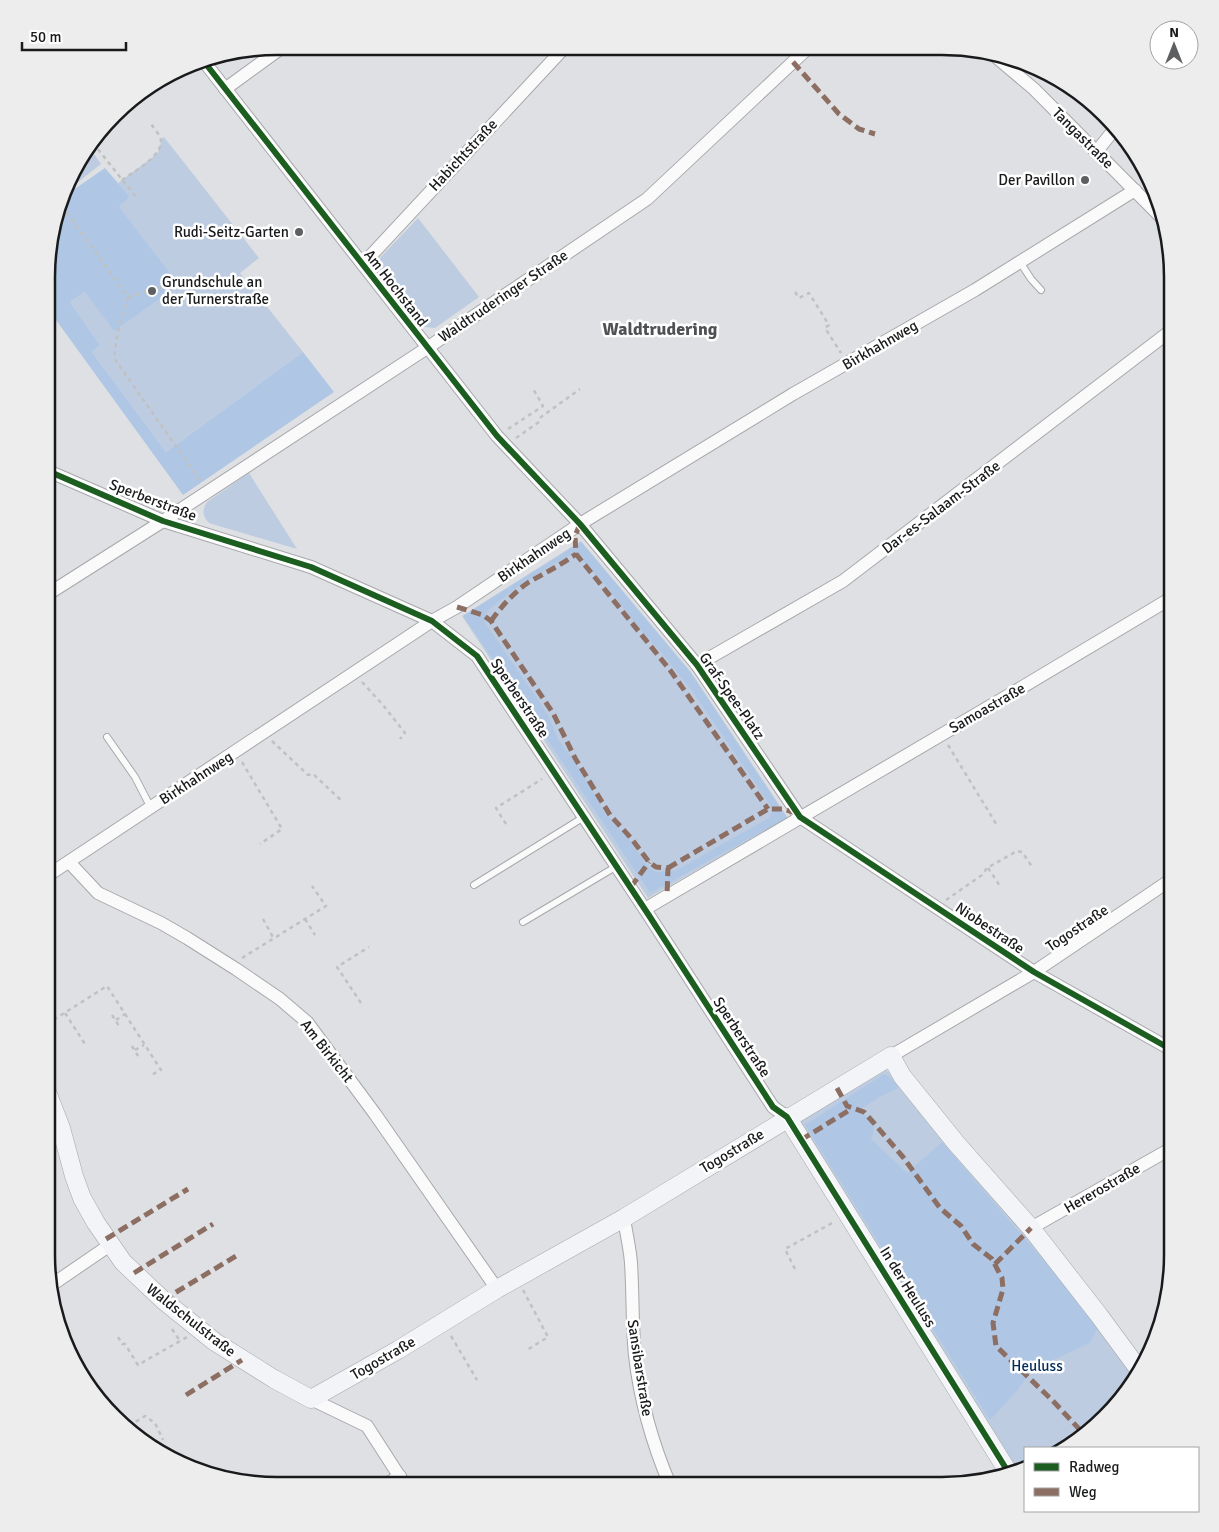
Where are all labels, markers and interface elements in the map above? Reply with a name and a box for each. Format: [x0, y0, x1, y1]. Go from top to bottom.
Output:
scale bar [22, 20, 126, 52]
north arrow [1149, 20, 1199, 70]
text: N [1169, 24, 1179, 41]
text: 50 m [30, 28, 61, 46]
street label: Tangastraße [1049, 104, 1117, 172]
street label: Habichtstraße [425, 115, 501, 195]
place label: Der Pavillon [998, 171, 1075, 189]
marker: Der Pavillon [1079, 174, 1091, 186]
place label: Rudi-Seitz-Garten [174, 223, 289, 241]
marker: Rudi-Seitz-Garten [293, 226, 305, 238]
street label: Am Hochstand [360, 246, 432, 330]
street label: Waldtruderinger Straße [435, 246, 571, 346]
place label: Grundschule an der Turnerstraße [162, 273, 269, 308]
marker: Grundschule an der Turnerstraße [146, 285, 158, 297]
street label: Birkhahnweg [839, 316, 921, 374]
district label: Waldtrudering [603, 318, 718, 340]
street label: Dar-es-Salaam-Straße [878, 457, 1004, 557]
street label: Sperberstraße [107, 475, 199, 525]
street label: Birkhahnweg [494, 524, 574, 586]
street label: Graf-Spee-Platz [695, 649, 769, 743]
street label: Sperberstraße [487, 655, 553, 741]
street label: Samoastraße [946, 679, 1028, 737]
street label: Birkhahnweg [156, 747, 236, 808]
street label: Niobestraße [952, 898, 1028, 958]
street label: Togostraße [1042, 901, 1112, 955]
street label: Sperberstraße [709, 994, 775, 1080]
street label: Am Birkicht [297, 1016, 357, 1086]
street label: Togostraße [697, 1125, 767, 1177]
street label: Hererostraße [1061, 1159, 1143, 1217]
street label: In der Heuluss [876, 1243, 940, 1331]
street label: Waldschulstraße [143, 1280, 239, 1360]
street label: Sansibarstraße [623, 1318, 657, 1418]
street label: Togostraße [348, 1332, 418, 1384]
park label: Heuluss [1011, 1357, 1063, 1375]
legend [1024, 1447, 1199, 1512]
text: Radweg [1069, 1458, 1120, 1476]
text: Weg [1069, 1483, 1097, 1501]

